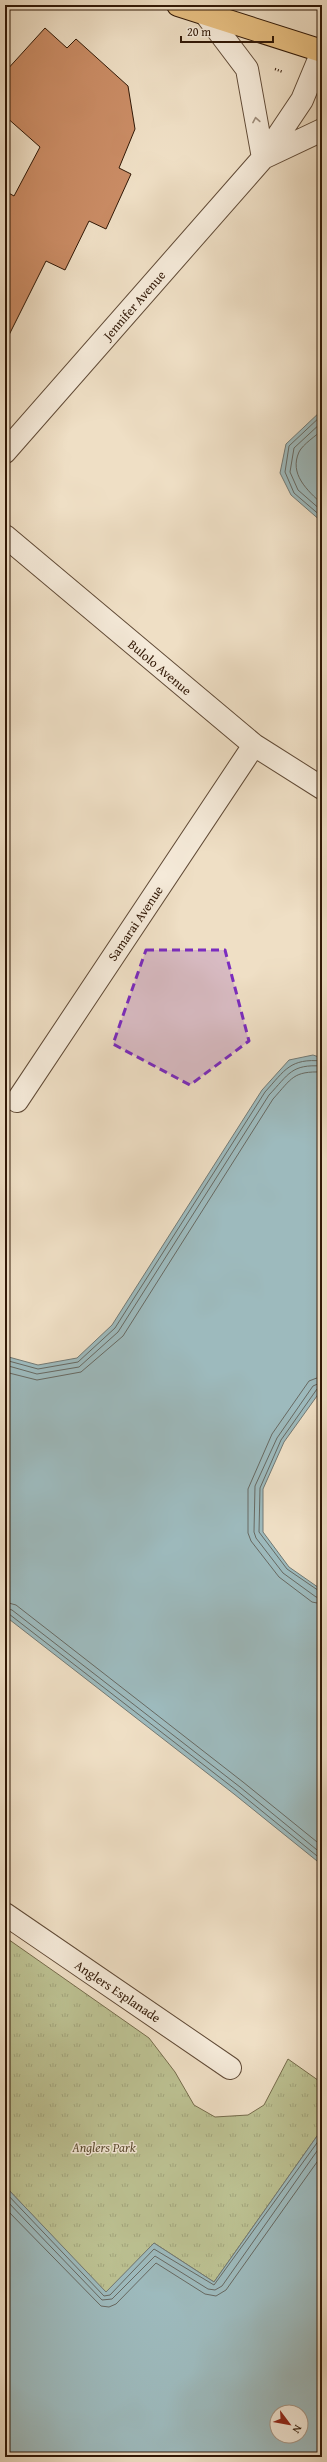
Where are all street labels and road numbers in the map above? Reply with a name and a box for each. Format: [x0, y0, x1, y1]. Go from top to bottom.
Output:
street label: Jennifer Avenue [97, 266, 170, 346]
street label: Bulolo Avenue [124, 635, 196, 700]
street label: Samarai Avenue [103, 882, 168, 965]
street label: Anglers Esplanade [71, 1956, 164, 2027]

